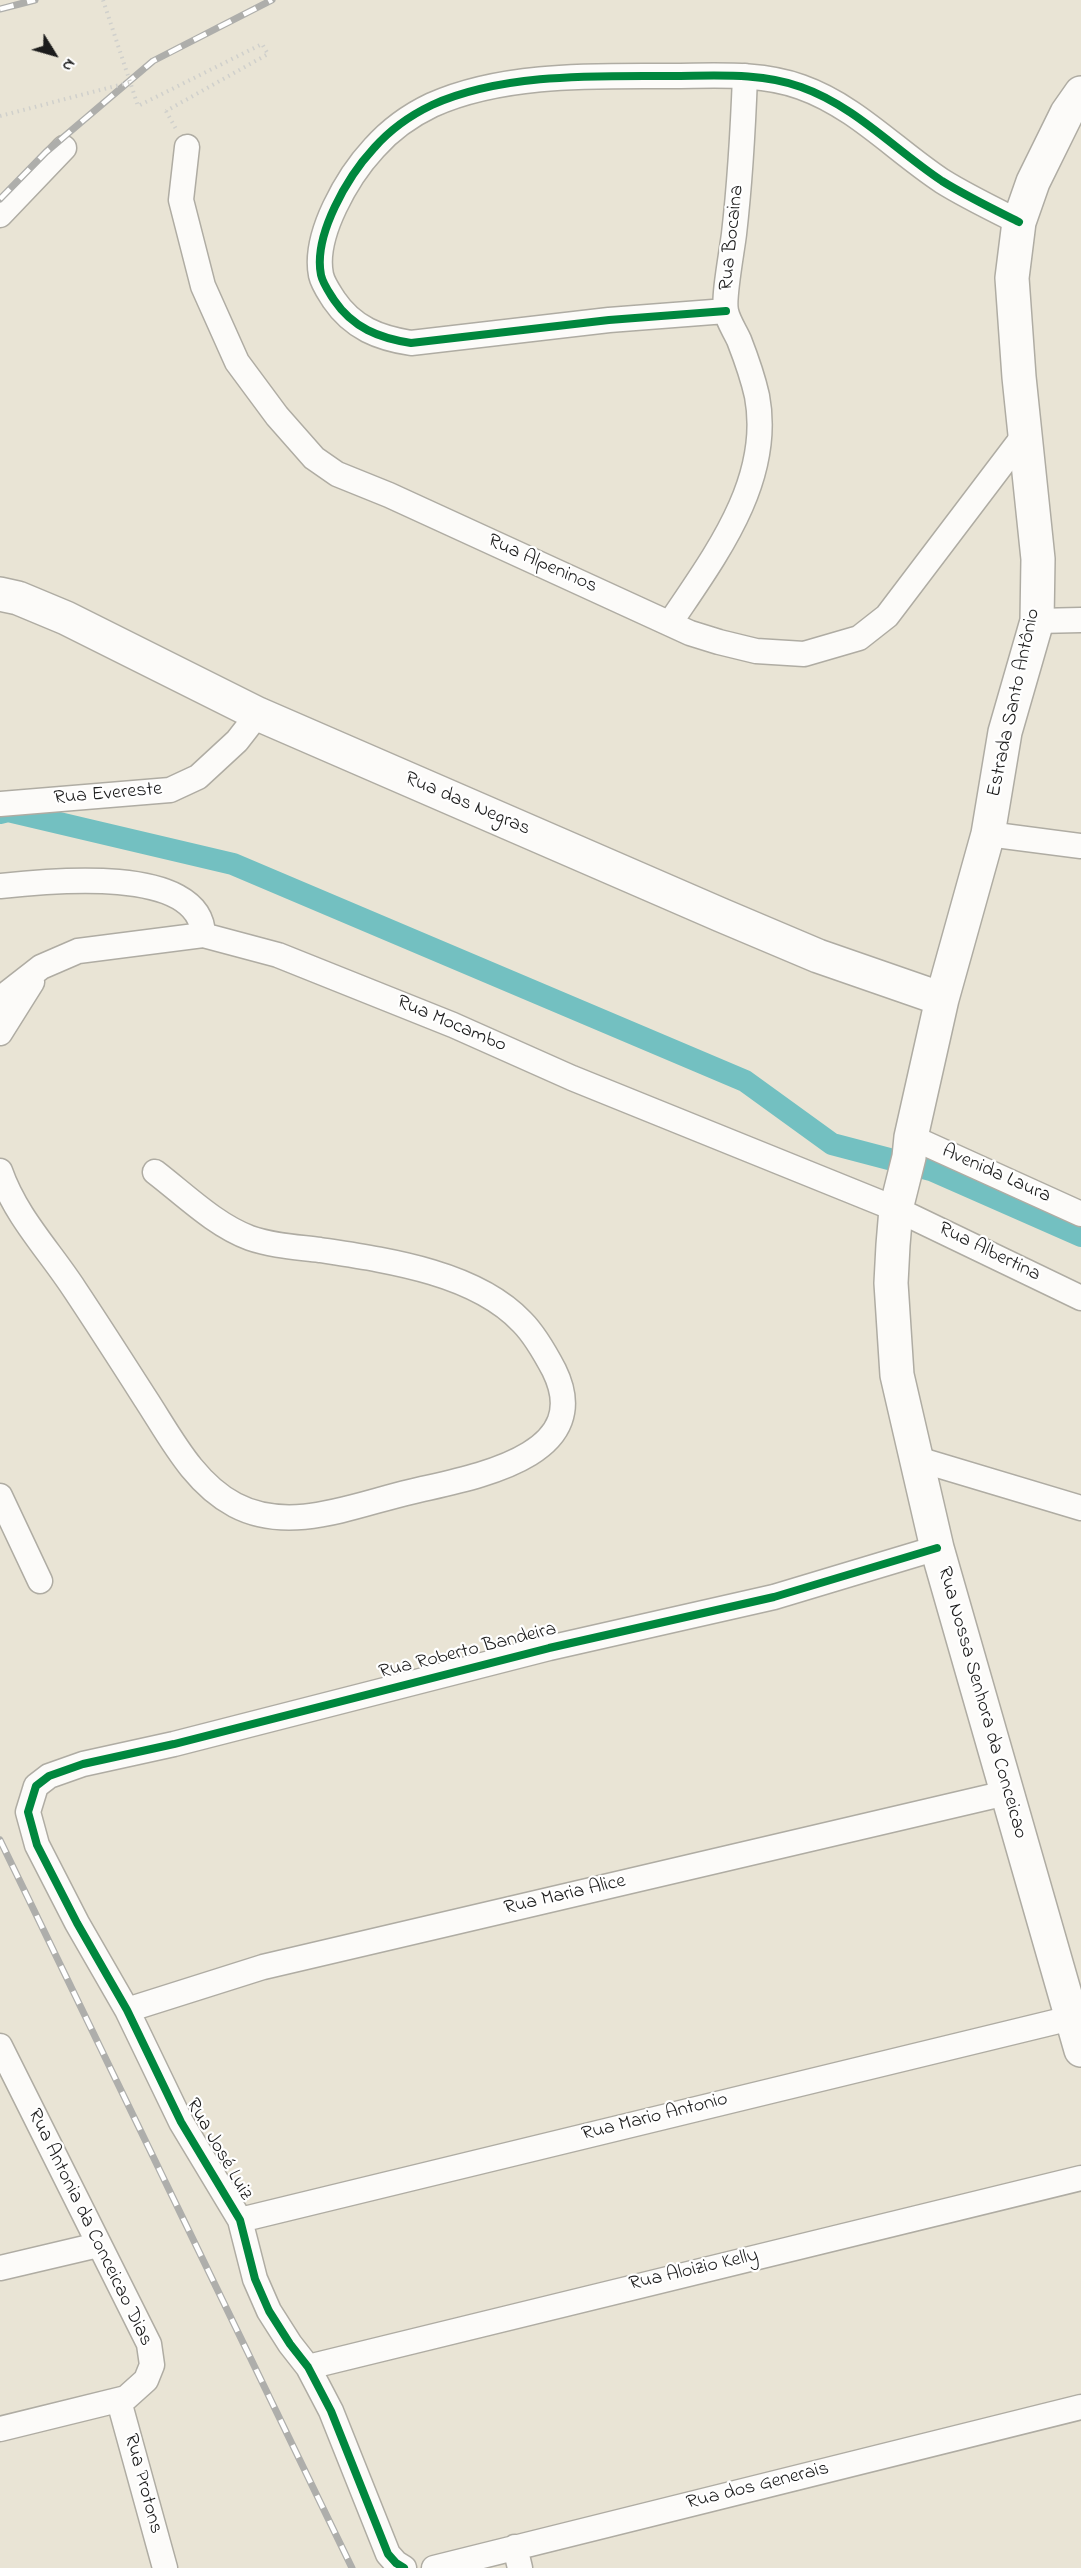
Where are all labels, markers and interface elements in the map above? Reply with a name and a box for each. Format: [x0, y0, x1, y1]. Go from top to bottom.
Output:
north arrow [24, 24, 84, 84]
text: N [56, 53, 81, 76]
street label: Rua Bocaina [716, 184, 750, 292]
street label: Rua Alpeninos [483, 530, 601, 600]
street label: Estrada Santo Antônio [983, 607, 1047, 799]
street label: Rua das Negras [401, 768, 533, 842]
street label: Rua Evereste [53, 778, 163, 812]
street label: Rua Mocambo [392, 991, 510, 1059]
street label: Avenida Laura [938, 1140, 1054, 1210]
street label: Rua Albertina [934, 1218, 1044, 1288]
street label: Rua Nossa Senhora da Conceicao [931, 1564, 1031, 1842]
street label: Rua Roberto Bandeira [377, 1618, 559, 1686]
street label: Rua Maria Alice [502, 1870, 628, 1922]
street label: Rua Mario Antonio [580, 2088, 730, 2148]
street label: Rua José Luiz [179, 2095, 257, 2205]
street label: Rua Antonia da Conceicao Dias [21, 2106, 157, 2350]
street label: Rua Aloizio Kelly [627, 2244, 761, 2298]
street label: Rua Protons [117, 2431, 167, 2537]
street label: Rua dos Generais [684, 2458, 832, 2516]

